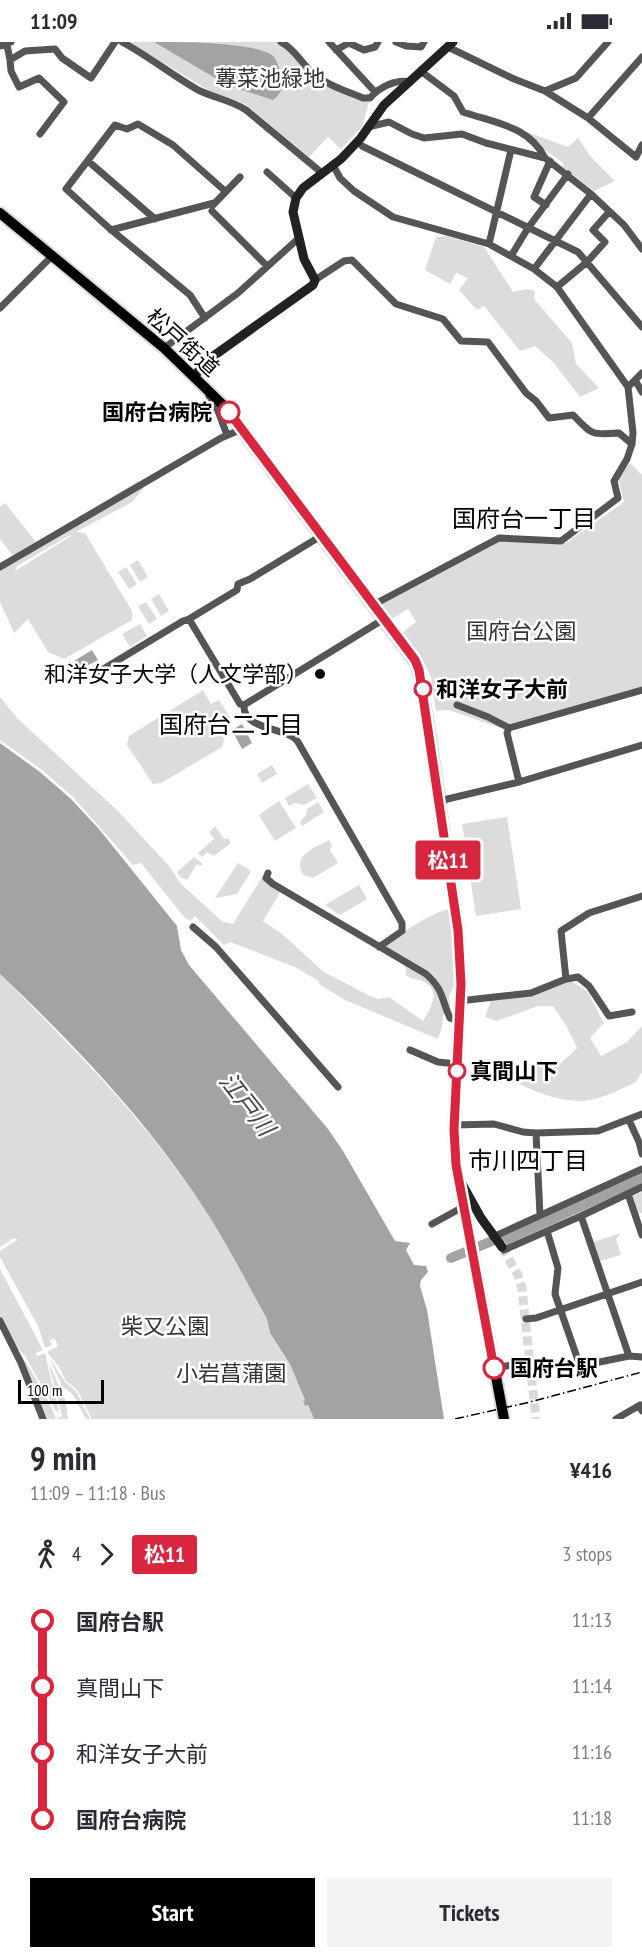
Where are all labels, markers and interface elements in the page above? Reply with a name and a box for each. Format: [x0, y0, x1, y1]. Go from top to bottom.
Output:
text: 11:09 [30, 7, 78, 35]
park label: 蓴菜池緑地 [215, 64, 325, 92]
street label: 松戸街道 [141, 302, 225, 382]
place label: 国府台病院 [102, 398, 212, 426]
marker: 国府台病院 [218, 401, 240, 423]
district label: 国府台一丁目 [452, 503, 596, 534]
park label: 国府台公園 [466, 617, 576, 645]
place label: 和洋女子大学（人文学部） [44, 660, 308, 688]
marker: 和洋女子大学（人文学部） [313, 667, 327, 681]
place label: 和洋女子大前 [436, 675, 568, 703]
marker: 和洋女子大前 [414, 680, 432, 698]
district label: 国府台二丁目 [159, 709, 303, 740]
line badge: 松11 [414, 840, 482, 880]
text: 松11 [427, 847, 469, 874]
place label: 真間山下 [470, 1057, 558, 1085]
marker: 真間山下 [448, 1062, 466, 1080]
water label: 江戸川 [213, 1066, 283, 1144]
district label: 市川四丁目 [468, 1145, 588, 1176]
park label: 柴又公園 [121, 1312, 209, 1340]
place label: 国府台駅 [510, 1354, 598, 1382]
marker: 国府台駅 [483, 1357, 505, 1379]
park label: 小岩菖蒲園 [176, 1359, 286, 1387]
scale bar [18, 1377, 104, 1404]
text: 100 m [27, 1380, 62, 1400]
text: 9 min [30, 1436, 97, 1479]
text: ¥416 [570, 1456, 612, 1484]
text: 11:09 – 11:18 · Bus [30, 1480, 165, 1506]
icon: walk [30, 1538, 63, 1571]
icon: forward [90, 1538, 123, 1571]
text: 4 [72, 1541, 81, 1567]
text: 松11 [144, 1541, 185, 1568]
text: 3 stops [563, 1541, 612, 1567]
text: 11:13 [572, 1607, 612, 1633]
text: 国府台駅 [76, 1608, 164, 1636]
text: 11:14 [572, 1673, 612, 1699]
text: 真間山下 [76, 1674, 164, 1702]
text: 11:16 [572, 1739, 612, 1765]
text: 和洋女子大前 [76, 1740, 208, 1768]
text: 11:18 [572, 1805, 612, 1831]
text: 国府台病院 [76, 1806, 186, 1834]
button: Start [30, 1878, 315, 1947]
button: Tickets [327, 1878, 612, 1947]

